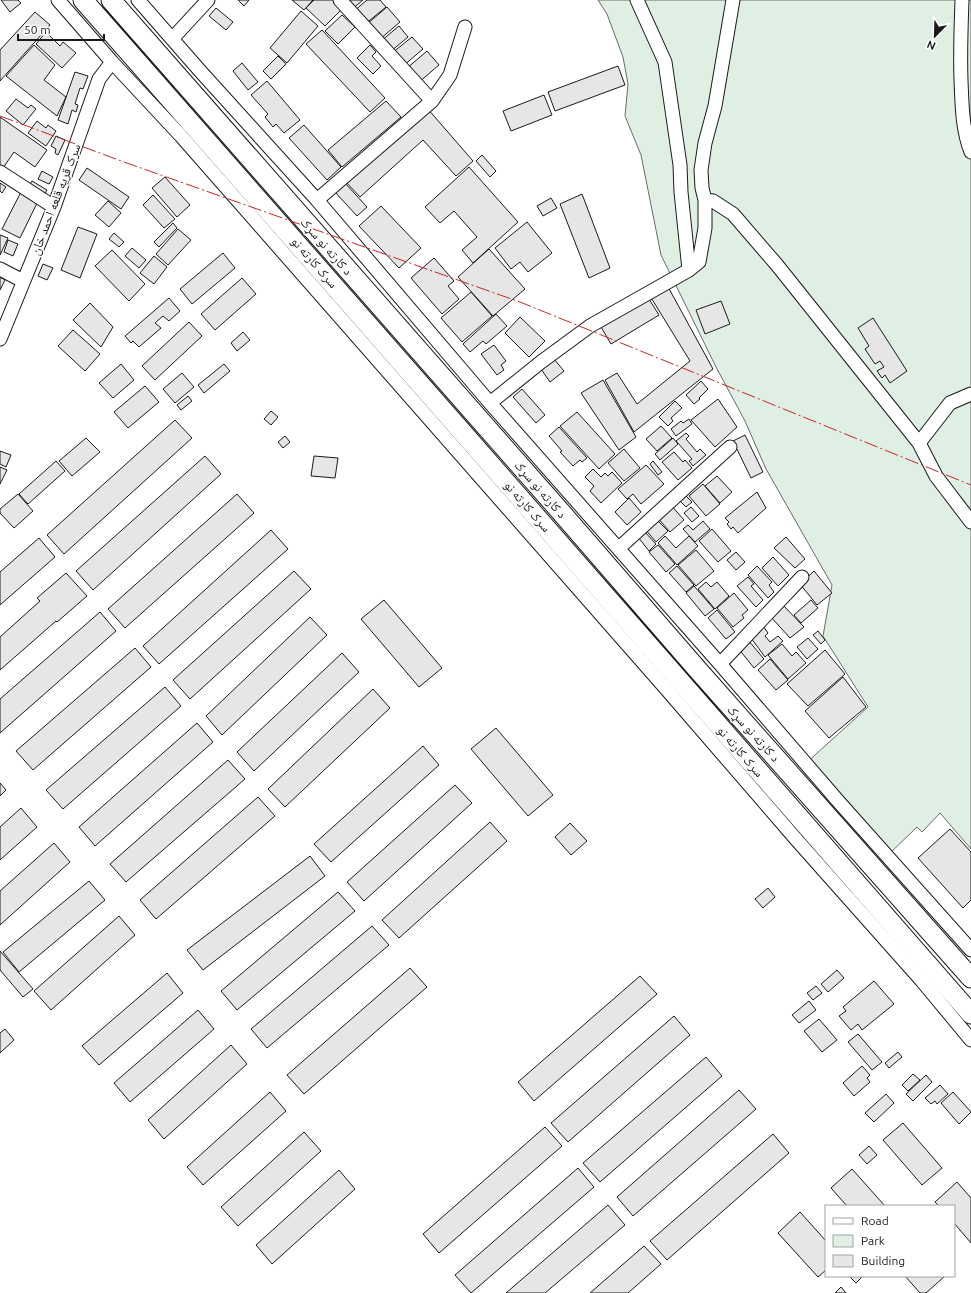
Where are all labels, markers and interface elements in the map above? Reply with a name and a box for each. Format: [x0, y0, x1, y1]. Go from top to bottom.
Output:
scale bar [18, 16, 104, 42]
north arrow [915, 16, 955, 56]
text: 50 m [24, 23, 51, 36]
text: N [925, 38, 937, 52]
street label: سرک قریه قلعه احمد خان [27, 141, 85, 257]
street label: د کارته نو سړک [297, 215, 356, 279]
street label: سرک کارته نو [288, 234, 341, 292]
street label: د کارته نو سړک [511, 458, 570, 522]
street label: سرک کارته نو [501, 478, 554, 536]
street label: د کارته نو سړک [723, 702, 783, 765]
street label: سرک کارته نو [714, 723, 767, 781]
legend [825, 1205, 955, 1277]
text: Road [861, 1214, 889, 1227]
text: Park [861, 1234, 885, 1247]
text: Building [861, 1254, 905, 1267]

